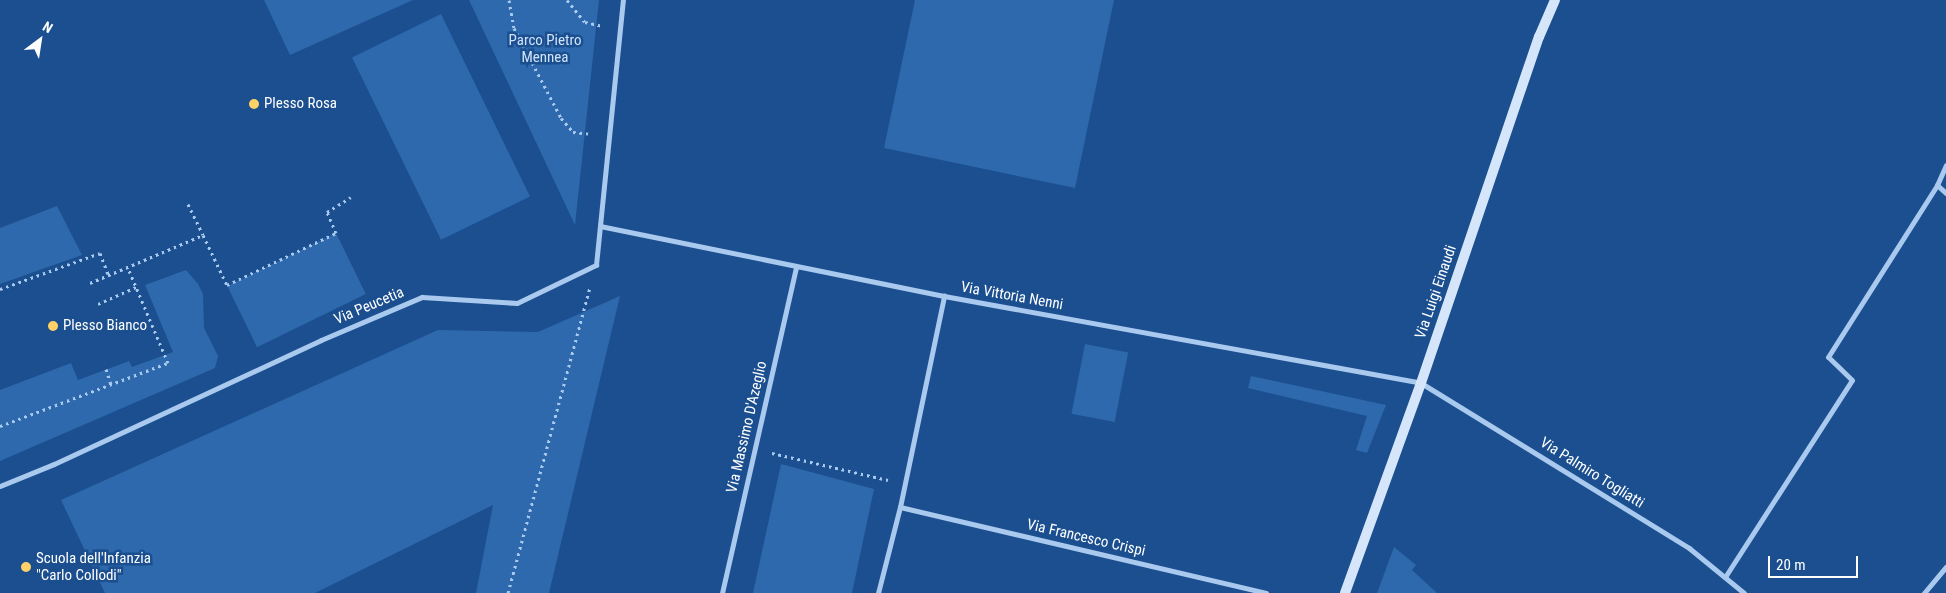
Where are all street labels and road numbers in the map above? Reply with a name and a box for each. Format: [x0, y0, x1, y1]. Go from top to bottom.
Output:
street label: Via Luigi Einaudi [1412, 243, 1460, 341]
street label: Via Vittoria Nenni [959, 278, 1065, 314]
street label: Via Peucetia [331, 283, 407, 329]
street label: Via Massimo D'Azeglio [723, 359, 771, 495]
street label: Via Palmiro Togliatti [1536, 434, 1648, 512]
street label: Via Francesco Crispi [1025, 516, 1147, 560]

